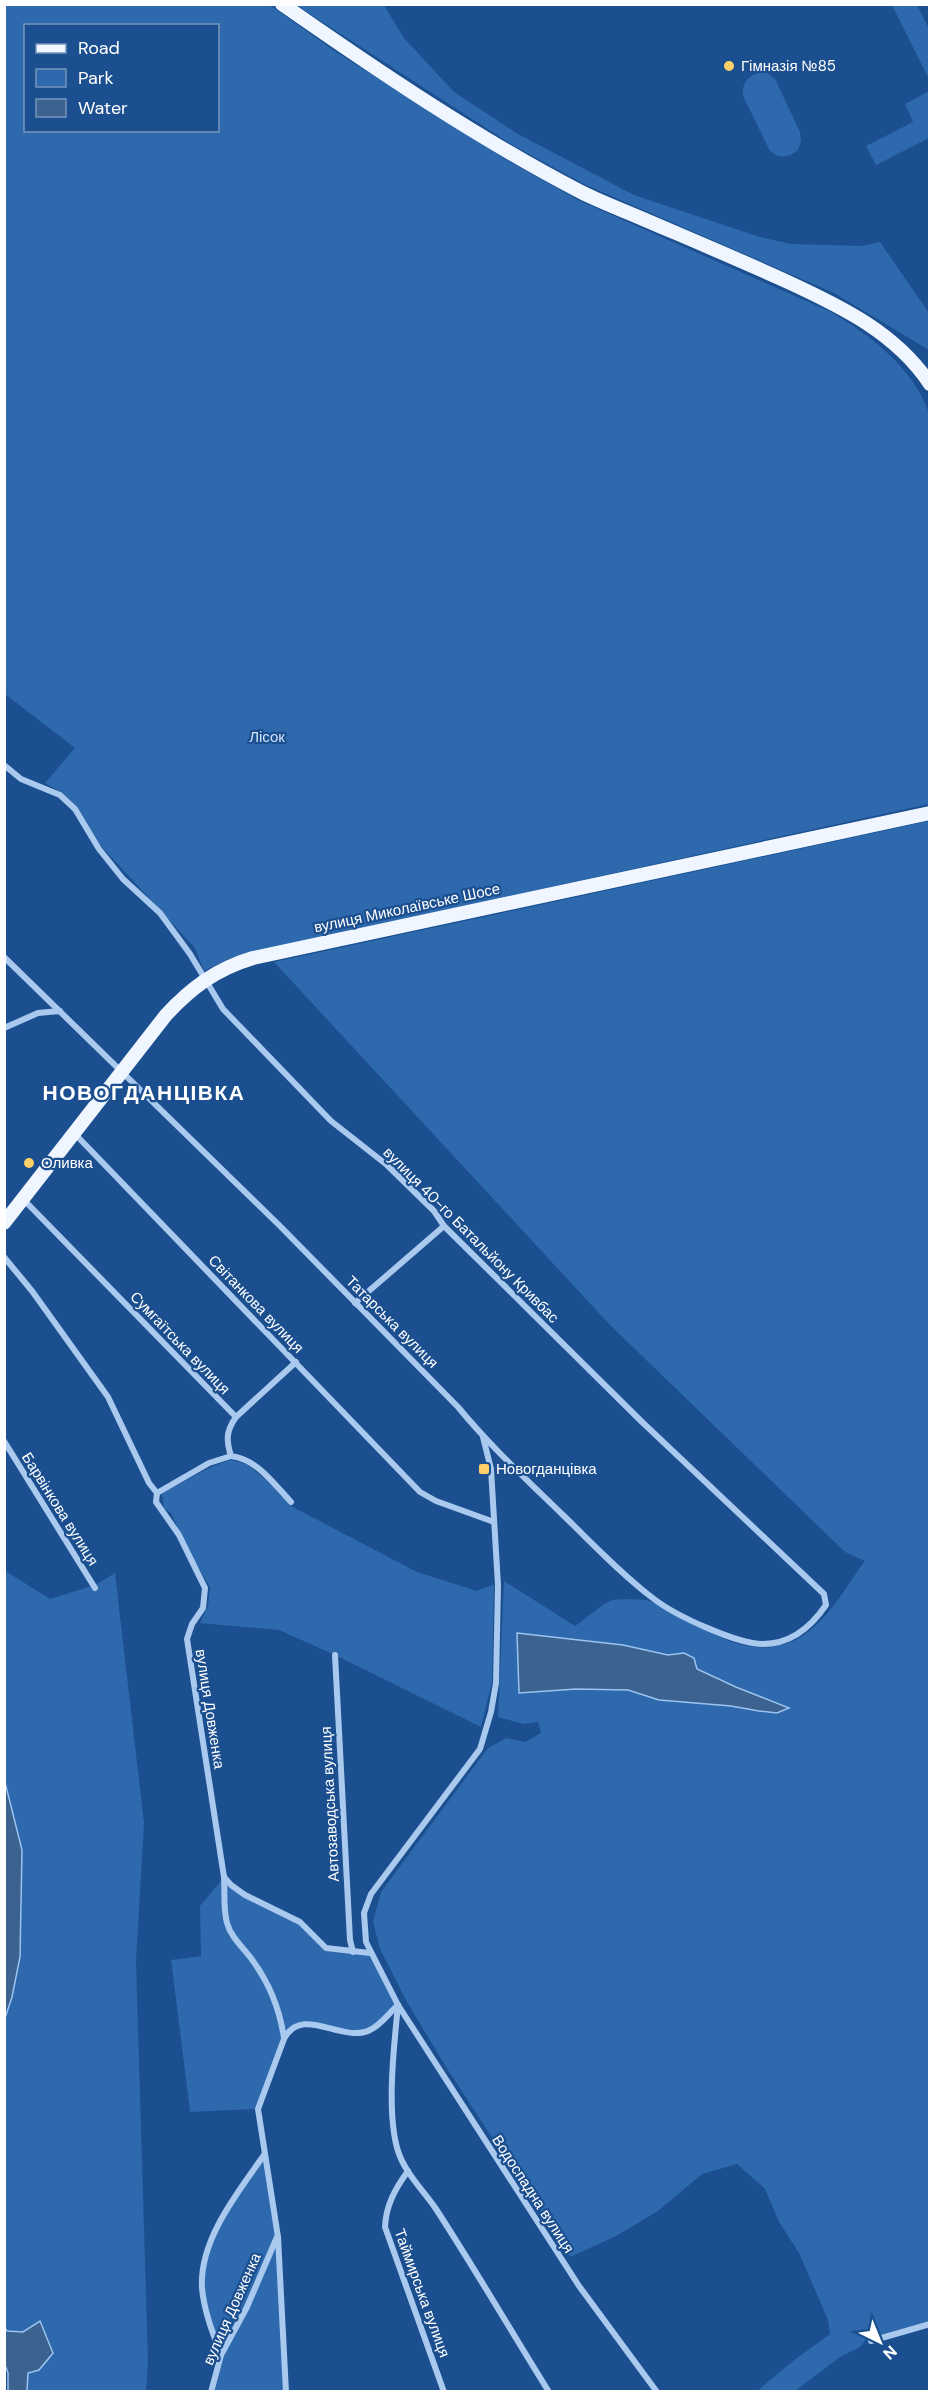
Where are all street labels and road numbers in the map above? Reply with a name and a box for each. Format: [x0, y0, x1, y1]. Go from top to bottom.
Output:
street label: вулиця Миколаївське Шосе [312, 879, 502, 937]
street label: вулиця 40-го Батальйону Кривбас [379, 1143, 564, 1328]
street label: Світанкова вулиця [204, 1251, 308, 1357]
street label: Татарська вулиця [341, 1271, 443, 1373]
street label: Сумгаїтська вулиця [126, 1287, 234, 1399]
street label: Барвінкова вулиця [17, 1449, 103, 1569]
street label: вулиця Довженка [191, 1648, 229, 1771]
street label: Автозаводська вулиця [316, 1726, 344, 1882]
street label: Водоспадна вулиця [487, 2131, 579, 2257]
street label: Таймирська вулиця [389, 2226, 455, 2360]
street label: вулиця Довженка [198, 2249, 266, 2368]

